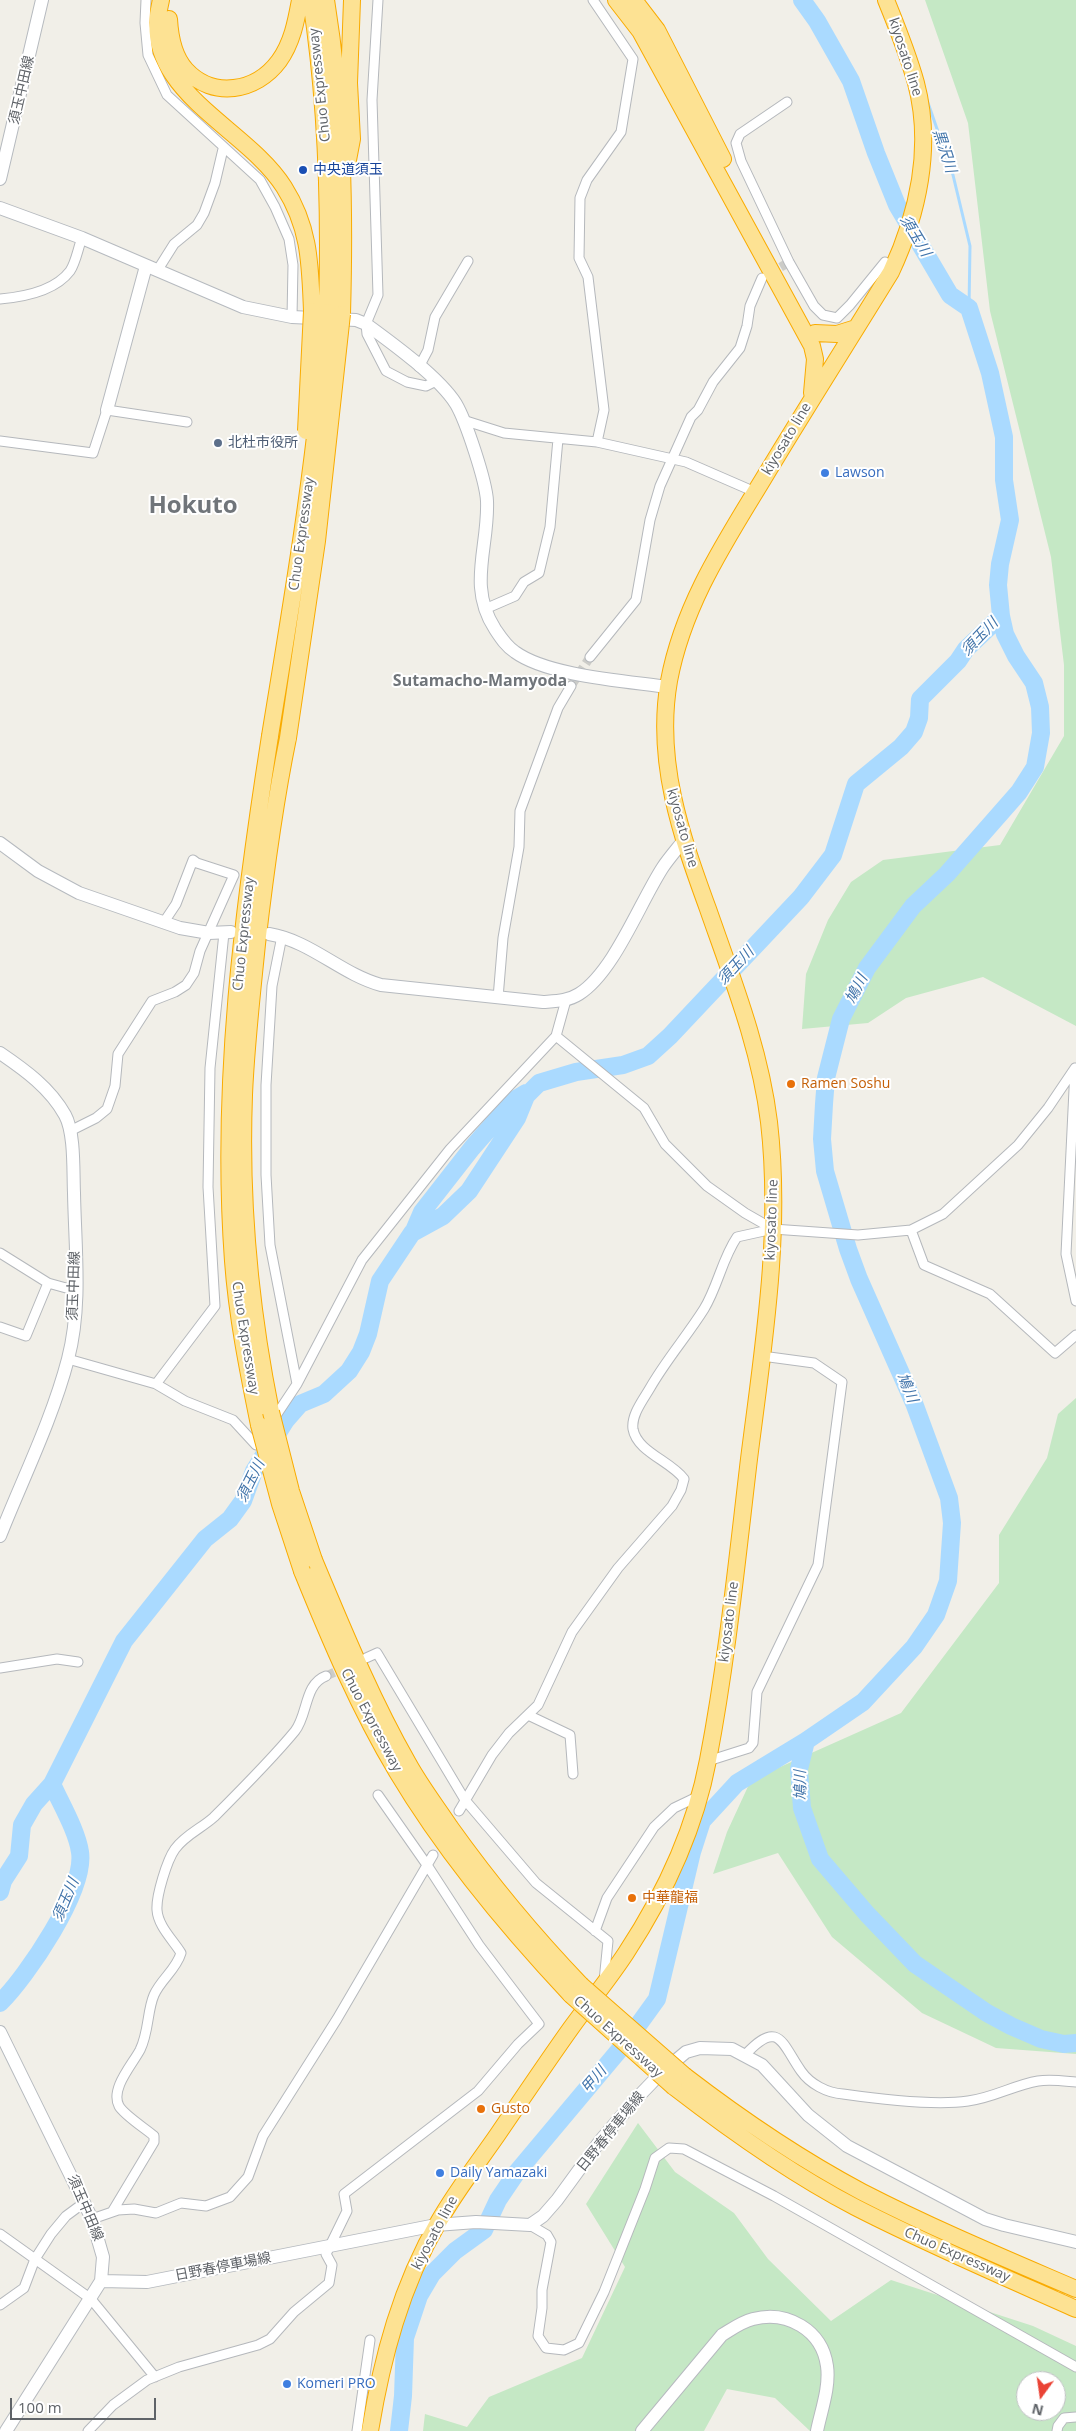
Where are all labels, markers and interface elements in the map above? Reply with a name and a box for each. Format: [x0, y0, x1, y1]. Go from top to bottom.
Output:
street label: kiyosato line [884, 16, 926, 98]
street label: Chuo Expressway [306, 27, 334, 143]
street label: 須玉中田線 [6, 54, 38, 126]
water label: 黒沢川 [928, 127, 960, 175]
place label: 中央道須玉 [313, 162, 383, 178]
marker: 中央道須玉 [297, 164, 309, 176]
water label: 須玉川 [896, 212, 934, 260]
street label: kiyosato line [759, 400, 815, 478]
place label: 北杜市役所 [228, 435, 298, 451]
marker: 北杜市役所 [212, 437, 224, 449]
place label: Lawson [835, 465, 885, 481]
marker: Lawson [819, 467, 831, 479]
street label: Chuo Expressway [286, 476, 318, 592]
district label: Hokuto [148, 492, 238, 520]
water label: 須玉川 [958, 615, 1002, 659]
district label: Sutamacho-Mamyoda [393, 671, 567, 691]
street label: kiyosato line [663, 787, 701, 869]
street label: Chuo Expressway [230, 876, 258, 992]
water label: 須玉川 [714, 943, 758, 989]
water label: 鳩川 [842, 972, 872, 1006]
place label: Ramen Soshu [801, 1076, 890, 1092]
marker: Ramen Soshu [785, 1078, 797, 1090]
street label: kiyosato line [762, 1179, 782, 1261]
street label: 須玉中田線 [64, 1251, 84, 1321]
street label: Chuo Expressway [228, 1280, 262, 1396]
water label: 鳩川 [893, 1371, 921, 1405]
water label: 須玉川 [233, 1457, 269, 1505]
street label: kiyosato line [716, 1581, 742, 1663]
street label: Chuo Expressway [337, 1666, 405, 1774]
water label: 鳩川 [792, 1770, 810, 1800]
water label: 須玉川 [49, 1876, 83, 1924]
place label: 中華龍福 [642, 1890, 698, 1906]
marker: 中華龍福 [626, 1892, 638, 1904]
street label: Chuo Expressway [570, 1993, 666, 2081]
water label: 甲川 [577, 2063, 611, 2097]
street label: 日野春停車場線 [574, 2089, 648, 2175]
place label: Gusto [491, 2101, 530, 2117]
marker: Gusto [475, 2103, 487, 2115]
place label: Daily Yamazaki [450, 2165, 547, 2181]
marker: Daily Yamazaki [434, 2167, 446, 2179]
street label: 須玉中田線 [64, 2173, 106, 2243]
street label: kiyosato line [408, 2193, 462, 2273]
street label: Chuo Expressway [901, 2224, 1013, 2286]
street label: 日野春停車場線 [173, 2249, 273, 2285]
north arrow [1016, 2371, 1066, 2421]
place label: Komeri PRO [297, 2376, 376, 2392]
marker: Komeri PRO [281, 2378, 293, 2390]
scale bar [12, 2388, 159, 2420]
text: 100 m [18, 2397, 62, 2417]
text: N [1030, 2399, 1045, 2421]

